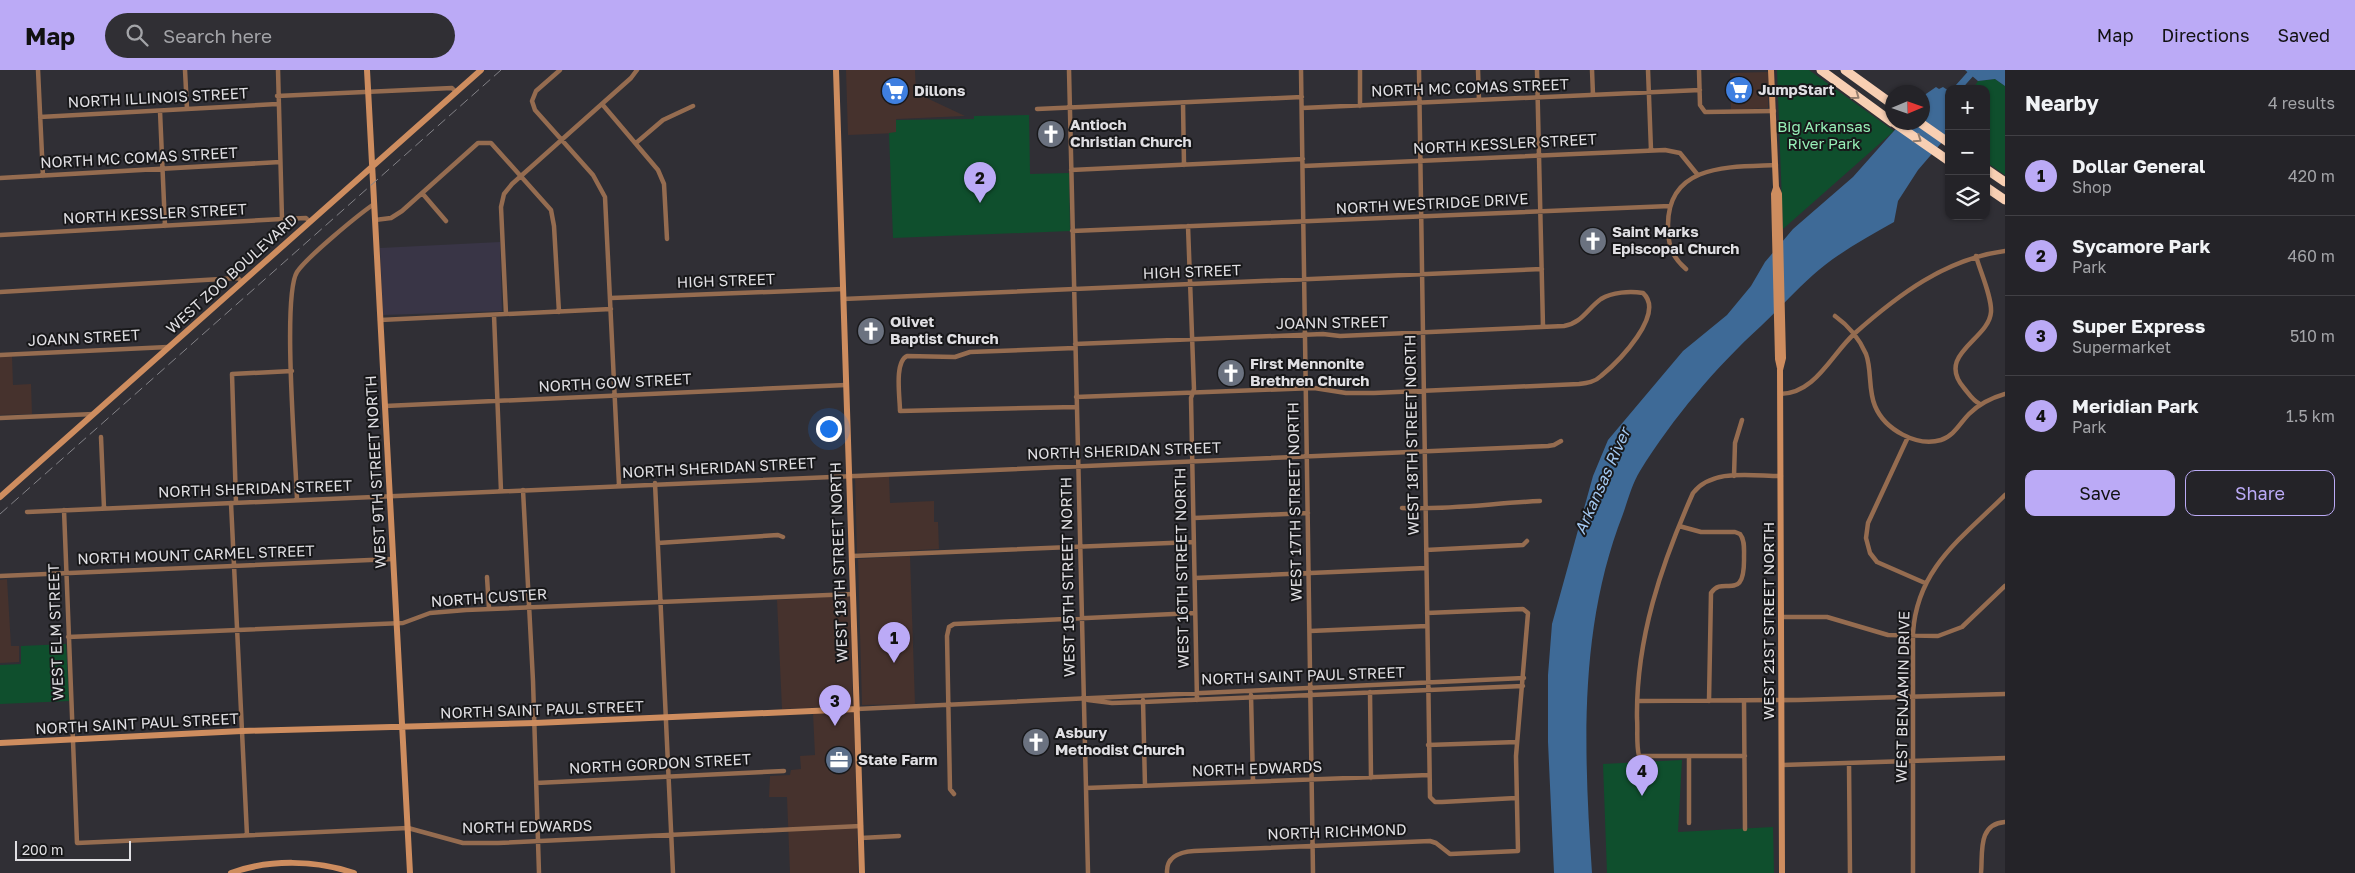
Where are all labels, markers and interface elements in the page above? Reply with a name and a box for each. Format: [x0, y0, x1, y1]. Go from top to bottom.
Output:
search box [105, 13, 455, 58]
text: Map [25, 21, 75, 50]
icon: search [123, 21, 151, 49]
text: Search here [163, 24, 272, 47]
text: Map [2097, 24, 2133, 46]
text: Directions [2161, 24, 2249, 46]
text: Saved [2277, 24, 2330, 46]
street label: NORTH MC COMAS STREET [1371, 75, 1569, 99]
supermarket icon: JumpStart [1724, 75, 1754, 105]
supermarket icon: Dillons [880, 76, 910, 106]
place label: JumpStart [1758, 80, 1835, 98]
place label: Dillons [914, 81, 965, 99]
street label: NORTH ILLINOIS STREET [67, 83, 249, 111]
north arrow [1885, 85, 1930, 130]
map controls [1945, 85, 1990, 220]
button: + [1945, 85, 1990, 130]
one-way arrow [1850, 90, 1859, 99]
text: Nearby [2025, 90, 2099, 116]
text: 4 results [2268, 93, 2335, 113]
place label: Antioch Christian Church [1070, 115, 1192, 150]
park label: Big Arkansas River Park [1777, 117, 1871, 152]
church icon: Antioch Christian Church [1036, 119, 1066, 149]
street label: NORTH KESSLER STREET [1413, 129, 1597, 157]
button: − [1945, 130, 1990, 175]
one-way arrow [1912, 133, 1921, 142]
street label: NORTH MC COMAS STREET [40, 143, 238, 171]
text: Dollar General [2072, 154, 2205, 177]
pin: 2 [964, 162, 996, 203]
text: 1 [2037, 166, 2045, 186]
text: 420 m [2288, 166, 2335, 186]
button: layers [1945, 175, 1990, 220]
text: Shop [2072, 177, 2112, 197]
street label: NORTH WESTRIDGE DRIVE [1335, 189, 1529, 217]
street label: NORTH KESSLER STREET [63, 199, 247, 227]
street label: WEST ZOO BOULEVARD [162, 210, 301, 337]
place label: Saint Marks Episcopal Church [1612, 222, 1739, 257]
church icon: Saint Marks Episcopal Church [1578, 226, 1608, 256]
text: Sycamore Park [2072, 234, 2211, 257]
text: 2 [2036, 246, 2046, 266]
text: 460 m [2287, 246, 2335, 266]
text: Park [2072, 257, 2107, 277]
street label: HIGH STREET [1142, 260, 1242, 282]
street label: HIGH STREET [676, 269, 776, 291]
place label: Olivet Baptist Church [890, 312, 999, 347]
street label: JOANN STREET [1276, 312, 1388, 332]
text: Super Express [2072, 314, 2205, 337]
church icon: Olivet Baptist Church [856, 316, 886, 346]
street label: JOANN STREET [27, 325, 141, 349]
text: 3 [2036, 326, 2046, 346]
text: 510 m [2290, 326, 2335, 346]
street label: WEST 18TH STREET NORTH [1400, 335, 1422, 535]
text: Supermarket [2072, 337, 2171, 357]
place label: First Mennonite Brethren Church [1250, 354, 1369, 389]
church icon: First Mennonite Brethren Church [1216, 358, 1246, 388]
street label: NORTH GOW STREET [538, 369, 692, 395]
street label: WEST 9TH STREET NORTH [361, 375, 389, 569]
text: Meridian Park [2072, 394, 2199, 417]
street label: WEST 17TH STREET NORTH [1283, 402, 1305, 602]
text: 4 [2036, 406, 2046, 426]
text: 1.5 km [2286, 406, 2335, 426]
your location [816, 416, 842, 442]
text: Park [2072, 417, 2107, 437]
water label: Arkansas River [1570, 422, 1635, 537]
street label: NORTH SHERIDAN STREET [1027, 438, 1221, 462]
street label: NORTH SHERIDAN STREET [622, 453, 816, 481]
street label: WEST 13TH STREET NORTH [826, 462, 850, 662]
street label: WEST 16TH STREET NORTH [1170, 468, 1192, 668]
button: Save [2025, 470, 2175, 516]
button: Share [2185, 470, 2335, 516]
street label: NORTH SHERIDAN STREET [158, 476, 352, 500]
street label: WEST 15TH STREET NORTH [1056, 477, 1078, 677]
street label: WEST 21ST STREET NORTH [1759, 522, 1777, 720]
street label: NORTH MOUNT CARMEL STREET [77, 541, 315, 567]
street label: WEST ELM STREET [44, 563, 66, 701]
street label: NORTH CUSTER [430, 584, 548, 610]
street label: WEST BENJAMIN DRIVE [1892, 611, 1912, 783]
pin: 1 [878, 622, 910, 663]
street label: NORTH SAINT PAUL STREET [1201, 662, 1405, 688]
pin: 3 [819, 685, 851, 726]
street label: NORTH SAINT PAUL STREET [440, 696, 644, 722]
street label: NORTH SAINT PAUL STREET [35, 709, 239, 737]
place label: Asbury Methodist Church [1055, 723, 1185, 758]
church icon: Asbury Methodist Church [1021, 727, 1051, 757]
office icon: State Farm [824, 745, 854, 775]
street label: NORTH GORDON STREET [568, 749, 751, 777]
place label: State Farm [858, 750, 938, 768]
pin: 4 [1626, 755, 1658, 796]
street label: NORTH EDWARDS [1192, 757, 1322, 779]
street label: NORTH EDWARDS [462, 816, 592, 836]
street label: NORTH RICHMOND [1267, 820, 1407, 842]
scale bar [15, 838, 131, 861]
text: 200 m [22, 841, 63, 858]

